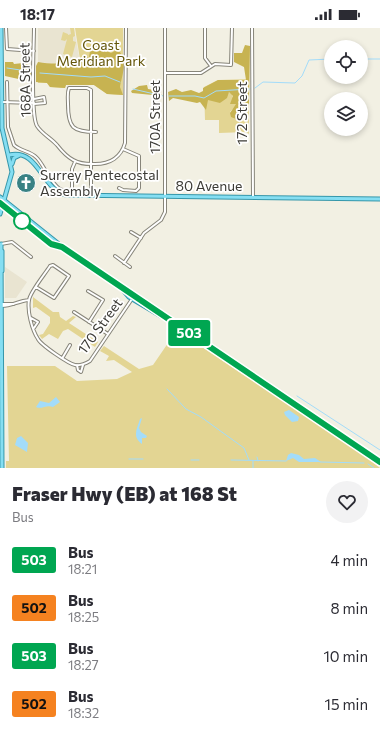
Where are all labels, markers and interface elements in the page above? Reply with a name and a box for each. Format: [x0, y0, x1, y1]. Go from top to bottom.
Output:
text: 18:17 [20, 5, 55, 23]
park label: Coast Meridian Park [57, 36, 146, 69]
map controls [324, 40, 368, 136]
button: locate [324, 40, 368, 84]
street label: 168A Street [15, 42, 34, 117]
street label: 170A Street [146, 80, 163, 154]
street label: 172 Street [233, 81, 250, 145]
button: layers [324, 92, 368, 136]
place label: Surrey Pentecostal Assembly [40, 166, 159, 199]
church icon: Surrey Pentecostal Assembly [15, 172, 37, 194]
street label: 80 Avenue [176, 177, 242, 194]
unlabelled marker [13, 212, 31, 230]
street label: 170 Street [74, 294, 126, 357]
line badge: 503 [166, 320, 212, 346]
text: 503 [176, 324, 202, 341]
button: heart [326, 481, 368, 523]
text: Fraser Hwy (EB) at 168 St [12, 482, 237, 505]
text: Bus [12, 509, 34, 525]
text: Bus [68, 543, 93, 561]
text: 503 [21, 551, 47, 568]
text: 4 min [331, 551, 368, 569]
text: 18:21 [68, 561, 97, 577]
text: Bus [68, 591, 93, 609]
text: 502 [21, 599, 47, 616]
text: 8 min [330, 599, 368, 617]
text: 18:25 [68, 609, 99, 625]
text: Bus [68, 639, 93, 657]
text: 503 [21, 647, 47, 664]
text: 10 min [323, 647, 368, 665]
text: 18:27 [68, 657, 99, 673]
text: Bus [68, 687, 93, 705]
text: 502 [21, 695, 47, 712]
text: 15 min [325, 695, 368, 713]
text: 18:32 [68, 705, 99, 721]

